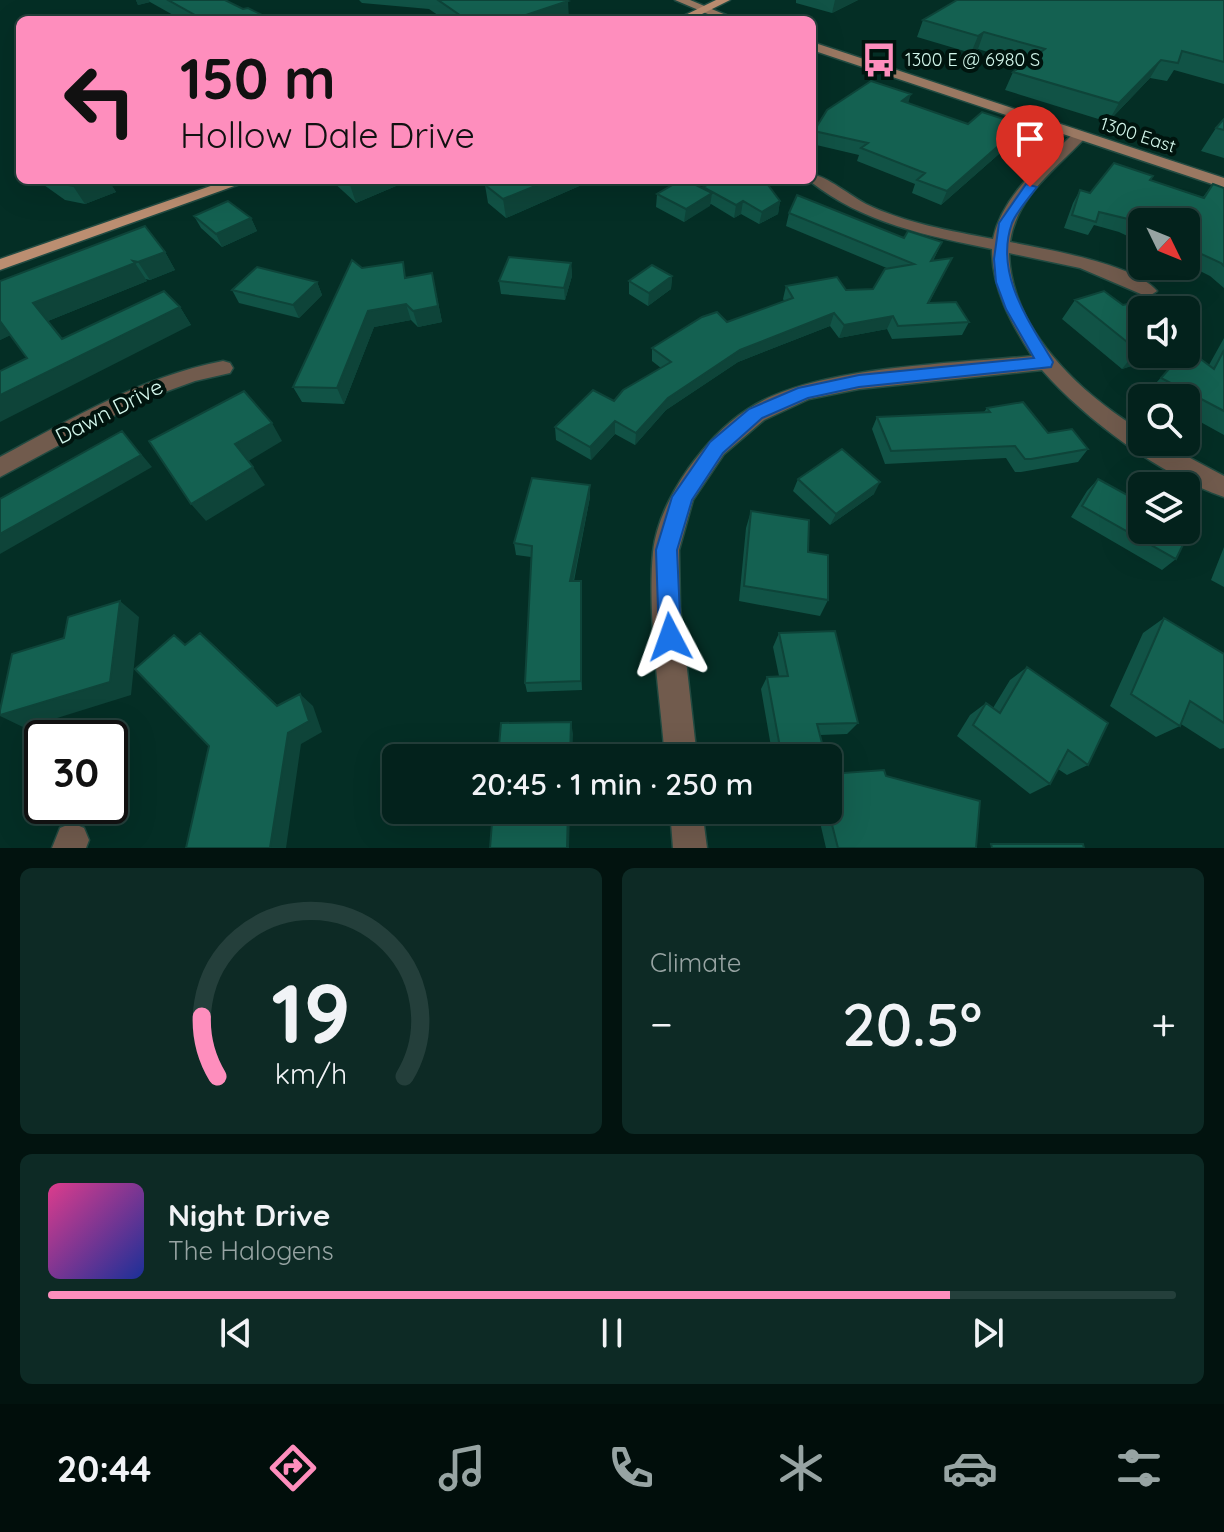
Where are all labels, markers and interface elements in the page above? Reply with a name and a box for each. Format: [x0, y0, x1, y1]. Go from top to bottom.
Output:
bus stop icon: 1300 E @ 6980 S [860, 41, 898, 79]
text: 150 m [180, 43, 336, 113]
icon: left [48, 48, 152, 152]
place label: 1300 E @ 6980 S [905, 48, 1040, 71]
pin [996, 105, 1064, 187]
text: Hollow Dale Drive [180, 112, 475, 157]
street label: 1300 East [1097, 112, 1179, 158]
icon: arrive [1008, 117, 1052, 161]
north arrow [1128, 208, 1200, 280]
map controls [1128, 208, 1200, 544]
button: sound [1128, 296, 1200, 368]
street label: Dawn Drive [50, 372, 168, 450]
button: search [1128, 384, 1200, 456]
button: layers [1128, 472, 1200, 544]
position arrow [628, 595, 712, 679]
speed limit sign: 30 [24, 720, 128, 824]
text: 20:45 · 1 min · 250 m [471, 765, 753, 803]
text: Climate [650, 946, 741, 979]
text: 19 [271, 960, 351, 1064]
text: 20.5° [842, 986, 982, 1061]
text: − [650, 996, 673, 1051]
text: + [1151, 996, 1176, 1051]
text: km/h [275, 1055, 347, 1091]
text: Night Drive [168, 1196, 330, 1234]
text: The Halogens [168, 1234, 334, 1267]
icon: previous [214, 1311, 258, 1355]
icon: pause [590, 1311, 634, 1355]
icon: next [966, 1311, 1010, 1355]
icon: directions [265, 1440, 321, 1496]
icon: music [434, 1440, 490, 1496]
icon: phone [603, 1440, 659, 1496]
icon: climate [773, 1440, 829, 1496]
icon: car [942, 1440, 998, 1496]
icon: filters [1111, 1440, 1167, 1496]
text: 20:44 [57, 1446, 151, 1491]

